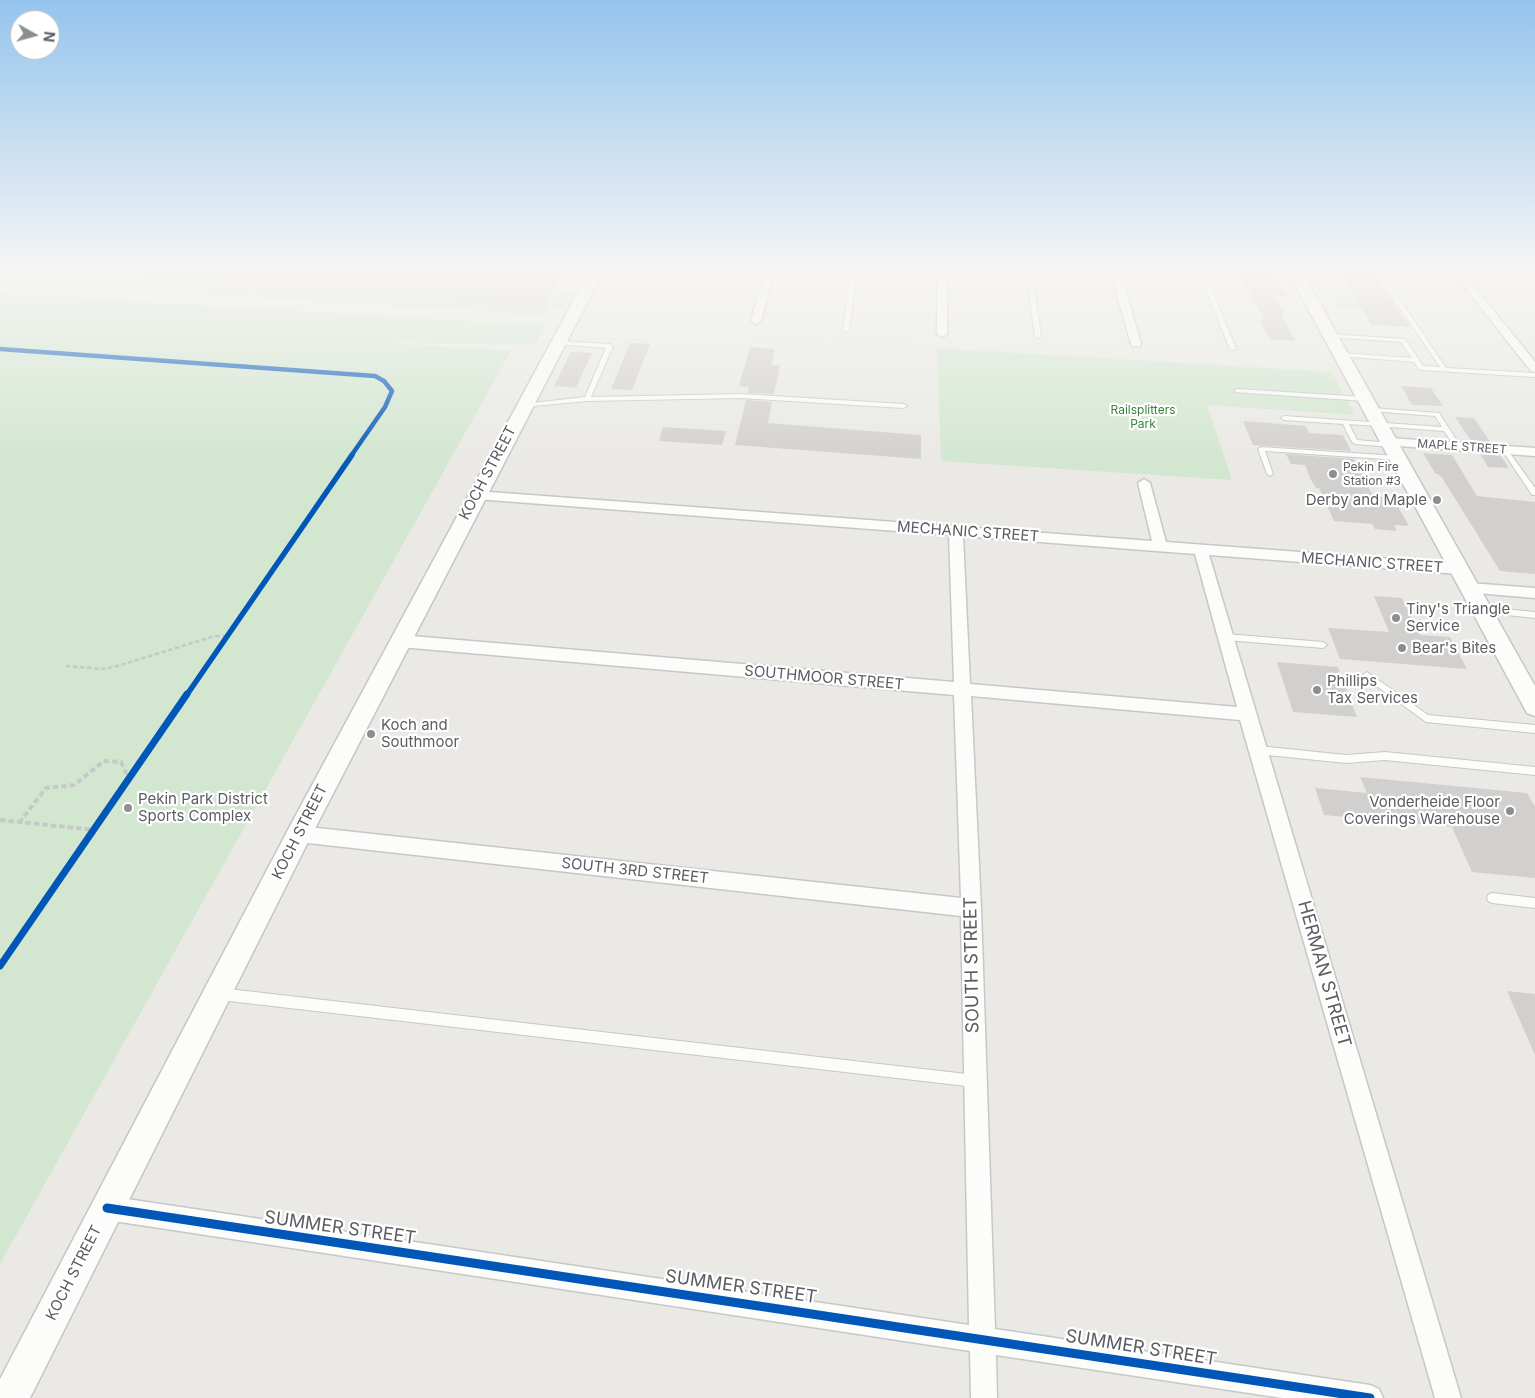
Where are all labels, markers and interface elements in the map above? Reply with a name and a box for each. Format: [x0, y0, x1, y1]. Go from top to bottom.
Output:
north arrow [10, 10, 60, 60]
text: N [40, 30, 58, 43]
park label: Railsplitters Park [1111, 403, 1175, 431]
street label: KOCH STREET [456, 423, 520, 523]
street label: MAPLE STREET [1417, 437, 1507, 457]
place label: Pekin Fire Station #3 [1343, 460, 1401, 488]
marker: Pekin Fire Station #3 [1327, 468, 1339, 480]
place label: Derby and Maple [1306, 491, 1427, 509]
marker: Derby and Maple [1431, 494, 1443, 506]
street label: MECHANIC STREET [896, 518, 1040, 546]
street label: MECHANIC STREET [1300, 549, 1444, 577]
place label: Tiny's Triangle Service [1406, 600, 1510, 635]
marker: Tiny's Triangle Service [1390, 612, 1402, 624]
place label: Bear's Bites [1412, 639, 1496, 657]
marker: Bear's Bites [1396, 642, 1408, 654]
street label: SOUTHMOOR STREET [743, 662, 905, 694]
place label: Phillips Tax Services [1327, 672, 1418, 707]
marker: Phillips Tax Services [1311, 684, 1323, 696]
place label: Koch and Southmoor [381, 716, 459, 751]
marker: Koch and Southmoor [365, 728, 377, 740]
street label: KOCH STREET [268, 782, 332, 882]
place label: Pekin Park District Sports Complex [138, 790, 268, 825]
place label: Vonderheide Floor Coverings Warehouse [1344, 793, 1500, 828]
marker: Pekin Park District Sports Complex [122, 802, 134, 814]
marker: Vonderheide Floor Coverings Warehouse [1504, 805, 1516, 817]
street label: SOUTH 3RD STREET [560, 854, 710, 888]
street label: SOUTH STREET [960, 896, 984, 1034]
street label: HERMAN STREET [1293, 898, 1355, 1050]
street label: SUMMER STREET [263, 1207, 417, 1249]
street label: KOCH STREET [42, 1223, 106, 1323]
street label: SUMMER STREET [664, 1266, 818, 1308]
street label: SUMMER STREET [1064, 1325, 1218, 1371]

